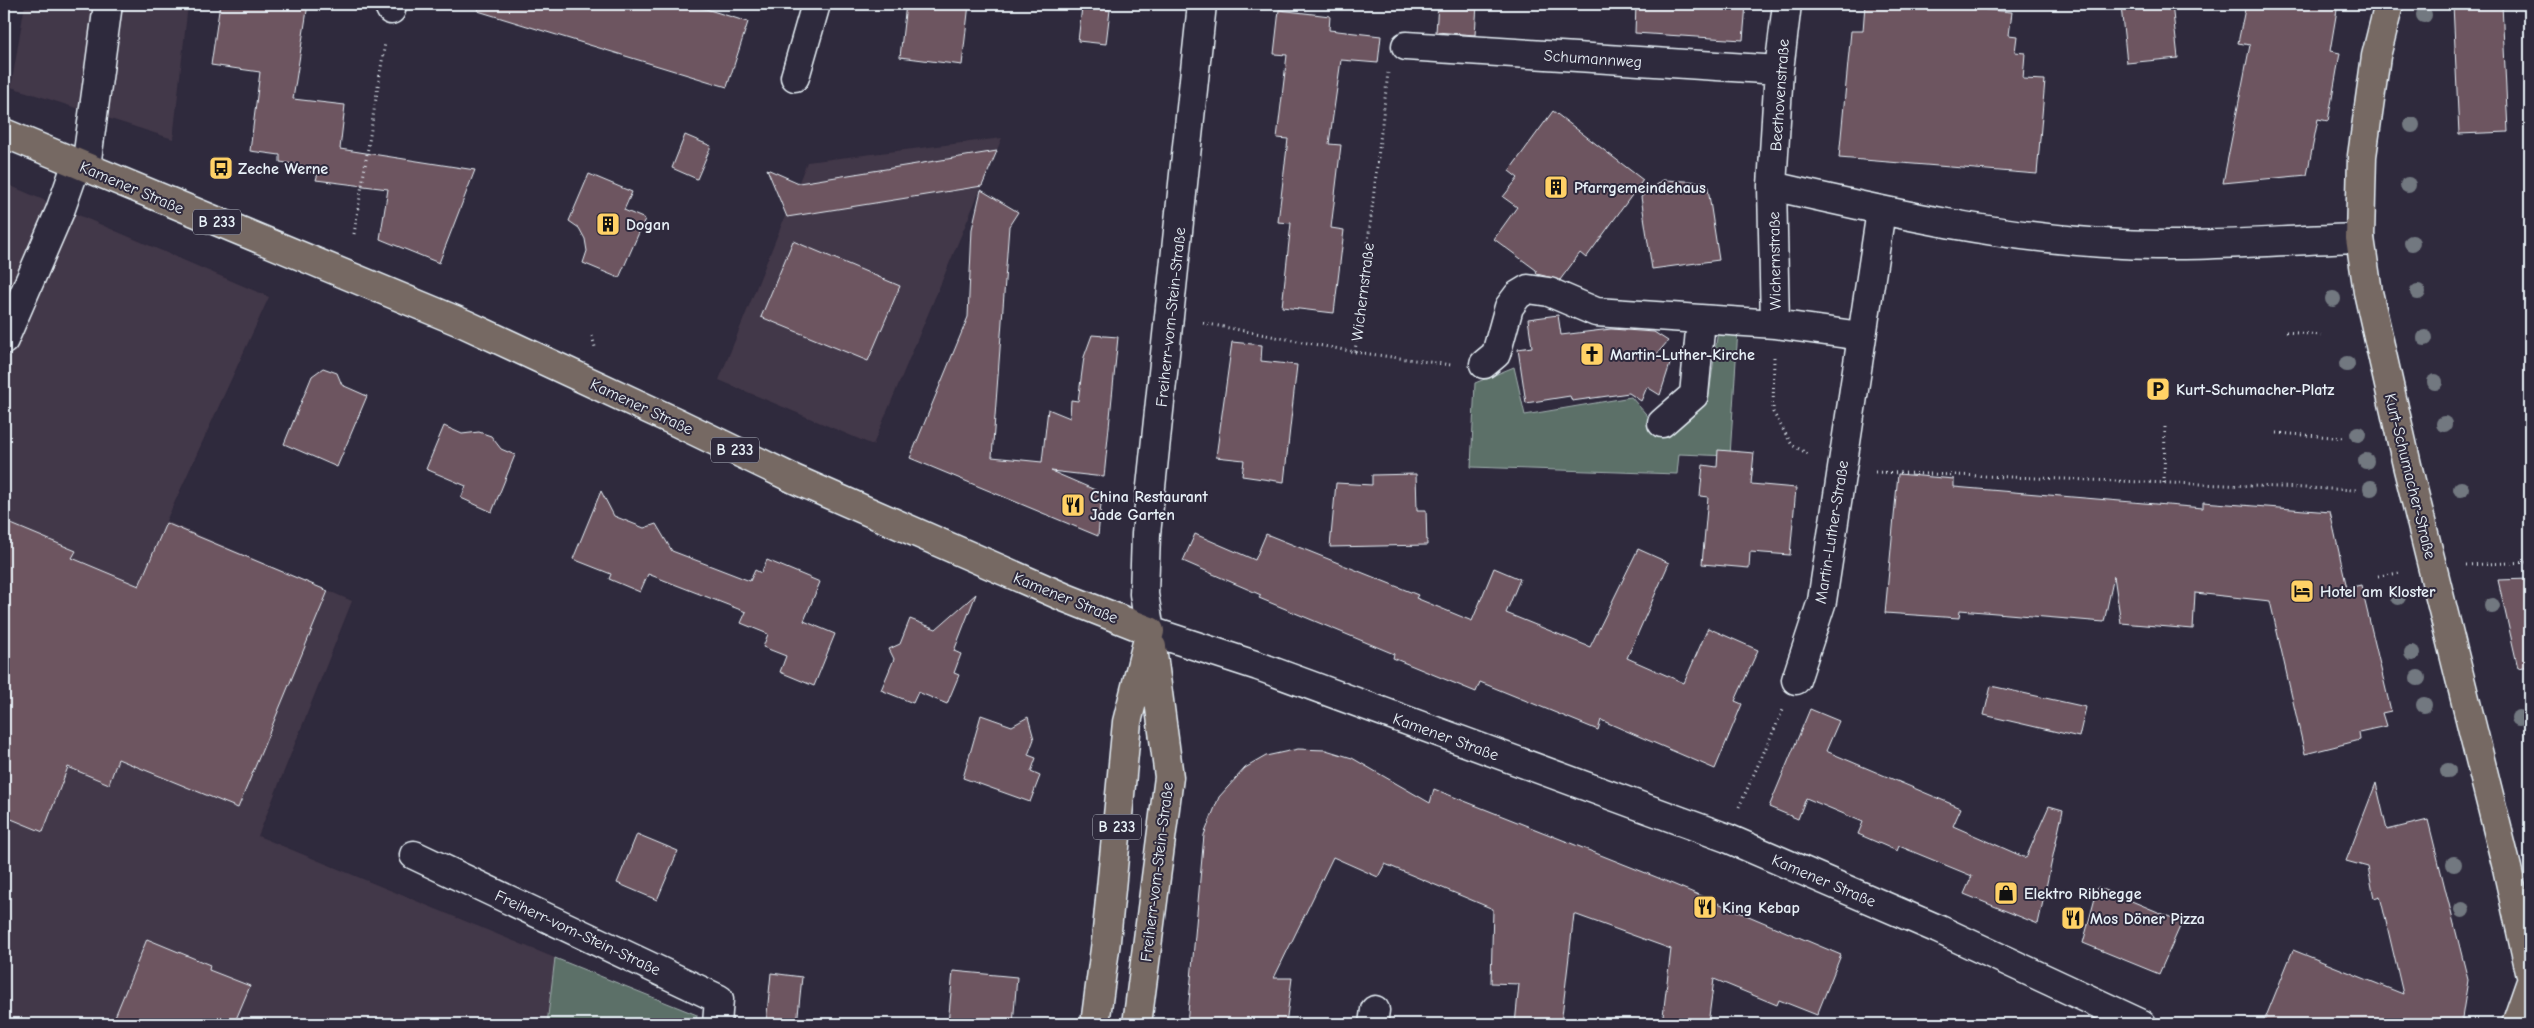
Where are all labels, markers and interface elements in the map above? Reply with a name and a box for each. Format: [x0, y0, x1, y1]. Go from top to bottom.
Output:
street label: Beethovenstraße [1767, 38, 1793, 152]
street label: Schumannweg [1543, 47, 1643, 71]
bus stop icon: Zeche Werne [208, 155, 234, 181]
street label: Kamener Straße [77, 158, 186, 218]
place label: Zeche Werne [238, 160, 328, 178]
building icon: Pfarrgemeindehaus [1543, 174, 1569, 200]
place label: Pfarrgemeindehaus [1574, 179, 1706, 197]
road number: B 233 [193, 210, 241, 234]
building icon: Dogan [595, 211, 621, 237]
street label: Wichernstraße [1765, 211, 1785, 311]
place label: Dogan [626, 216, 670, 234]
street label: Freiherr-vom-Stein-Straße [1153, 226, 1189, 408]
street label: Wichernstraße [1348, 242, 1378, 342]
church icon: Martin-Luther-Kirche [1579, 341, 1605, 367]
place label: Martin-Luther-Kirche [1610, 346, 1755, 364]
street label: Kamener Straße [587, 375, 696, 439]
parking icon: Kurt-Schumacher-Platz [2145, 376, 2171, 402]
place label: Kurt-Schumacher-Platz [2176, 381, 2335, 399]
street label: Kurt-Schumacher-Straße [2381, 392, 2439, 561]
road number: B 233 [711, 438, 759, 462]
street label: Martin-Luther-Straße [1812, 459, 1852, 605]
place label: China Restaurant Jade Garten [1090, 488, 1209, 524]
restaurant icon: China Restaurant Jade Garten [1060, 492, 1086, 518]
street label: Kamener Straße [1011, 569, 1121, 627]
hotel icon: Hotel am Kloster [2289, 578, 2315, 604]
place label: Hotel am Kloster [2320, 583, 2436, 601]
street label: Kamener Straße [1390, 709, 1501, 764]
street label: Freiherr-vom-Stein-Straße [1137, 781, 1177, 963]
road number: B 233 [1093, 814, 1141, 840]
street label: Kamener Straße [1769, 851, 1878, 911]
shop icon: Elektro Ribhegge [1993, 880, 2019, 906]
place label: Elektro Ribhegge [2024, 885, 2142, 903]
street label: Freiherr-vom-Stein-Straße [492, 887, 663, 979]
restaurant icon: King Kebap [1692, 894, 1718, 920]
place label: King Kebap [1722, 899, 1800, 917]
restaurant icon: Mos Döner Pizza [2060, 905, 2086, 931]
place label: Mos Döner Pizza [2090, 910, 2205, 928]

